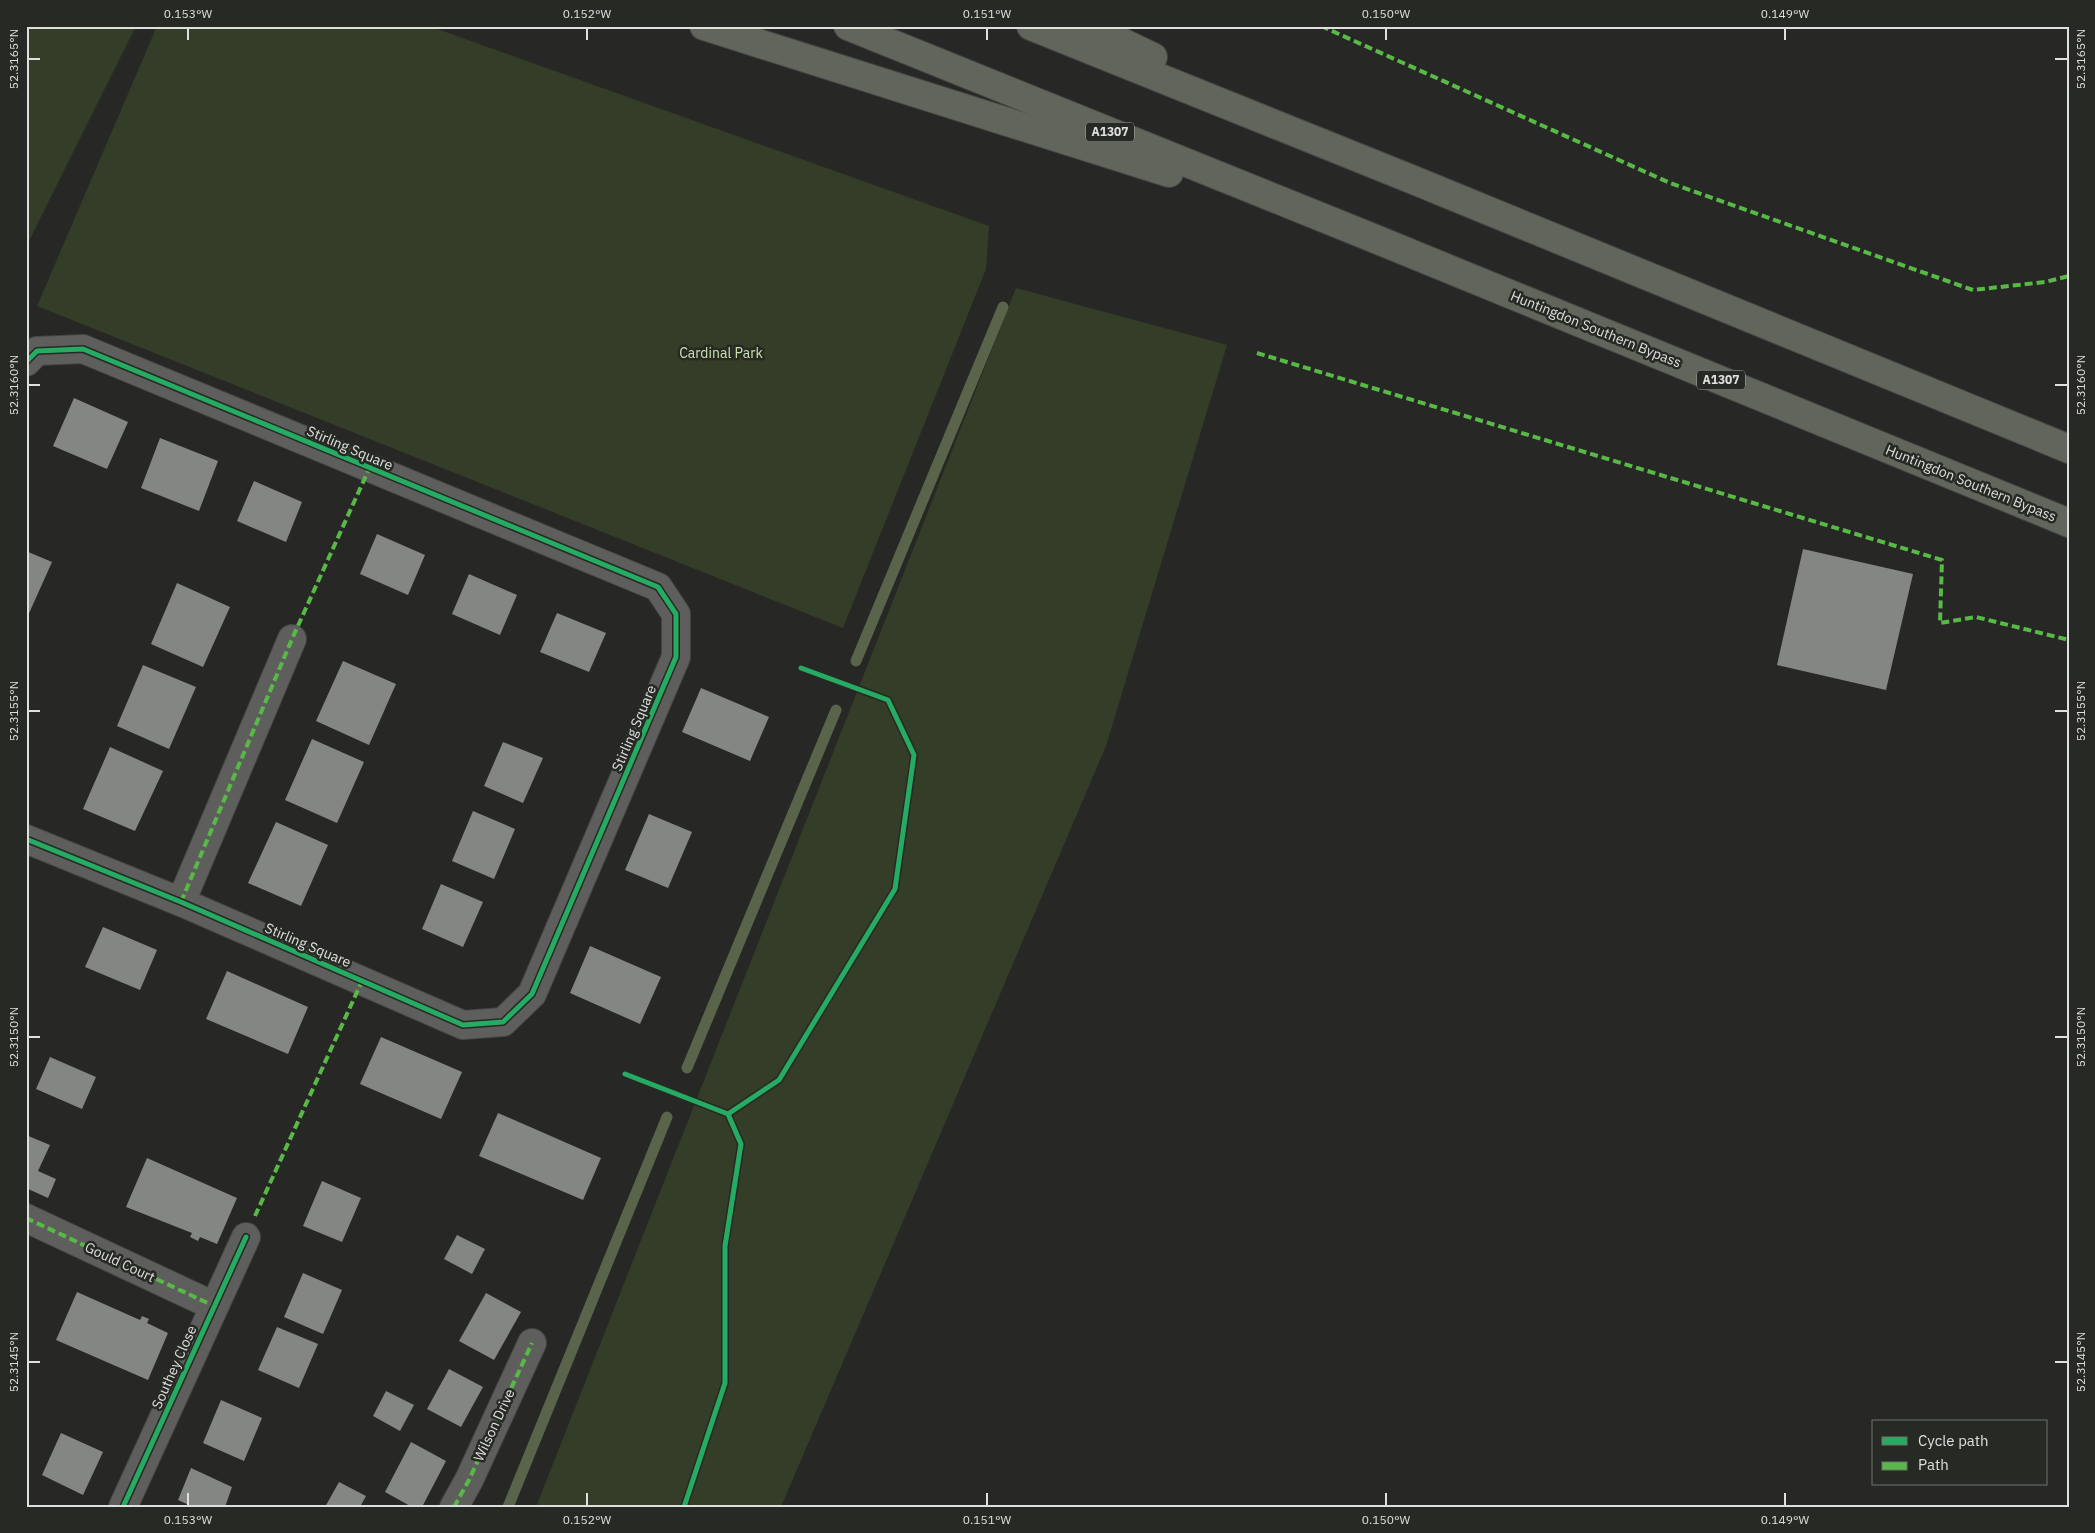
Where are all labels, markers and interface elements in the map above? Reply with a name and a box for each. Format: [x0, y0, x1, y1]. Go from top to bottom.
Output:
text: 0.153°W [164, 6, 212, 21]
text: 0.152°W [563, 6, 611, 21]
text: 0.151°W [963, 6, 1011, 21]
text: 0.150°W [1362, 6, 1410, 21]
text: 0.149°W [1761, 6, 1809, 21]
text: 52.3165°N [6, 29, 21, 89]
text: 52.3165°N [2073, 29, 2088, 89]
road number: A1307 [1086, 122, 1134, 142]
street label: Huntingdon Southern Bypass [1508, 286, 1684, 372]
park label: Cardinal Park [679, 344, 763, 362]
text: 52.3160°N [6, 355, 21, 415]
text: 52.3160°N [2073, 355, 2088, 415]
road number: A1307 [1697, 370, 1745, 390]
street label: Stirling Square [304, 422, 396, 474]
street label: Huntingdon Southern Bypass [1883, 440, 2059, 526]
text: 52.3155°N [6, 681, 21, 741]
text: 52.3155°N [2073, 681, 2088, 741]
street label: Stirling Square [608, 682, 660, 774]
street label: Stirling Square [262, 919, 354, 971]
text: 52.3150°N [6, 1007, 21, 1067]
text: 52.3150°N [2073, 1007, 2088, 1067]
street label: Gould Court [82, 1238, 158, 1286]
street label: Southey Close [148, 1322, 201, 1412]
text: 52.3145°N [6, 1332, 21, 1392]
text: 52.3145°N [2073, 1332, 2088, 1392]
street label: Wilson Drive [469, 1385, 519, 1464]
legend [1872, 1420, 2048, 1486]
text: Cycle path [1918, 1431, 1989, 1450]
text: Path [1918, 1455, 1949, 1474]
text: 0.153°W [164, 1512, 212, 1527]
text: 0.152°W [563, 1512, 611, 1527]
text: 0.151°W [963, 1512, 1011, 1527]
text: 0.150°W [1362, 1512, 1410, 1527]
text: 0.149°W [1761, 1512, 1809, 1527]

